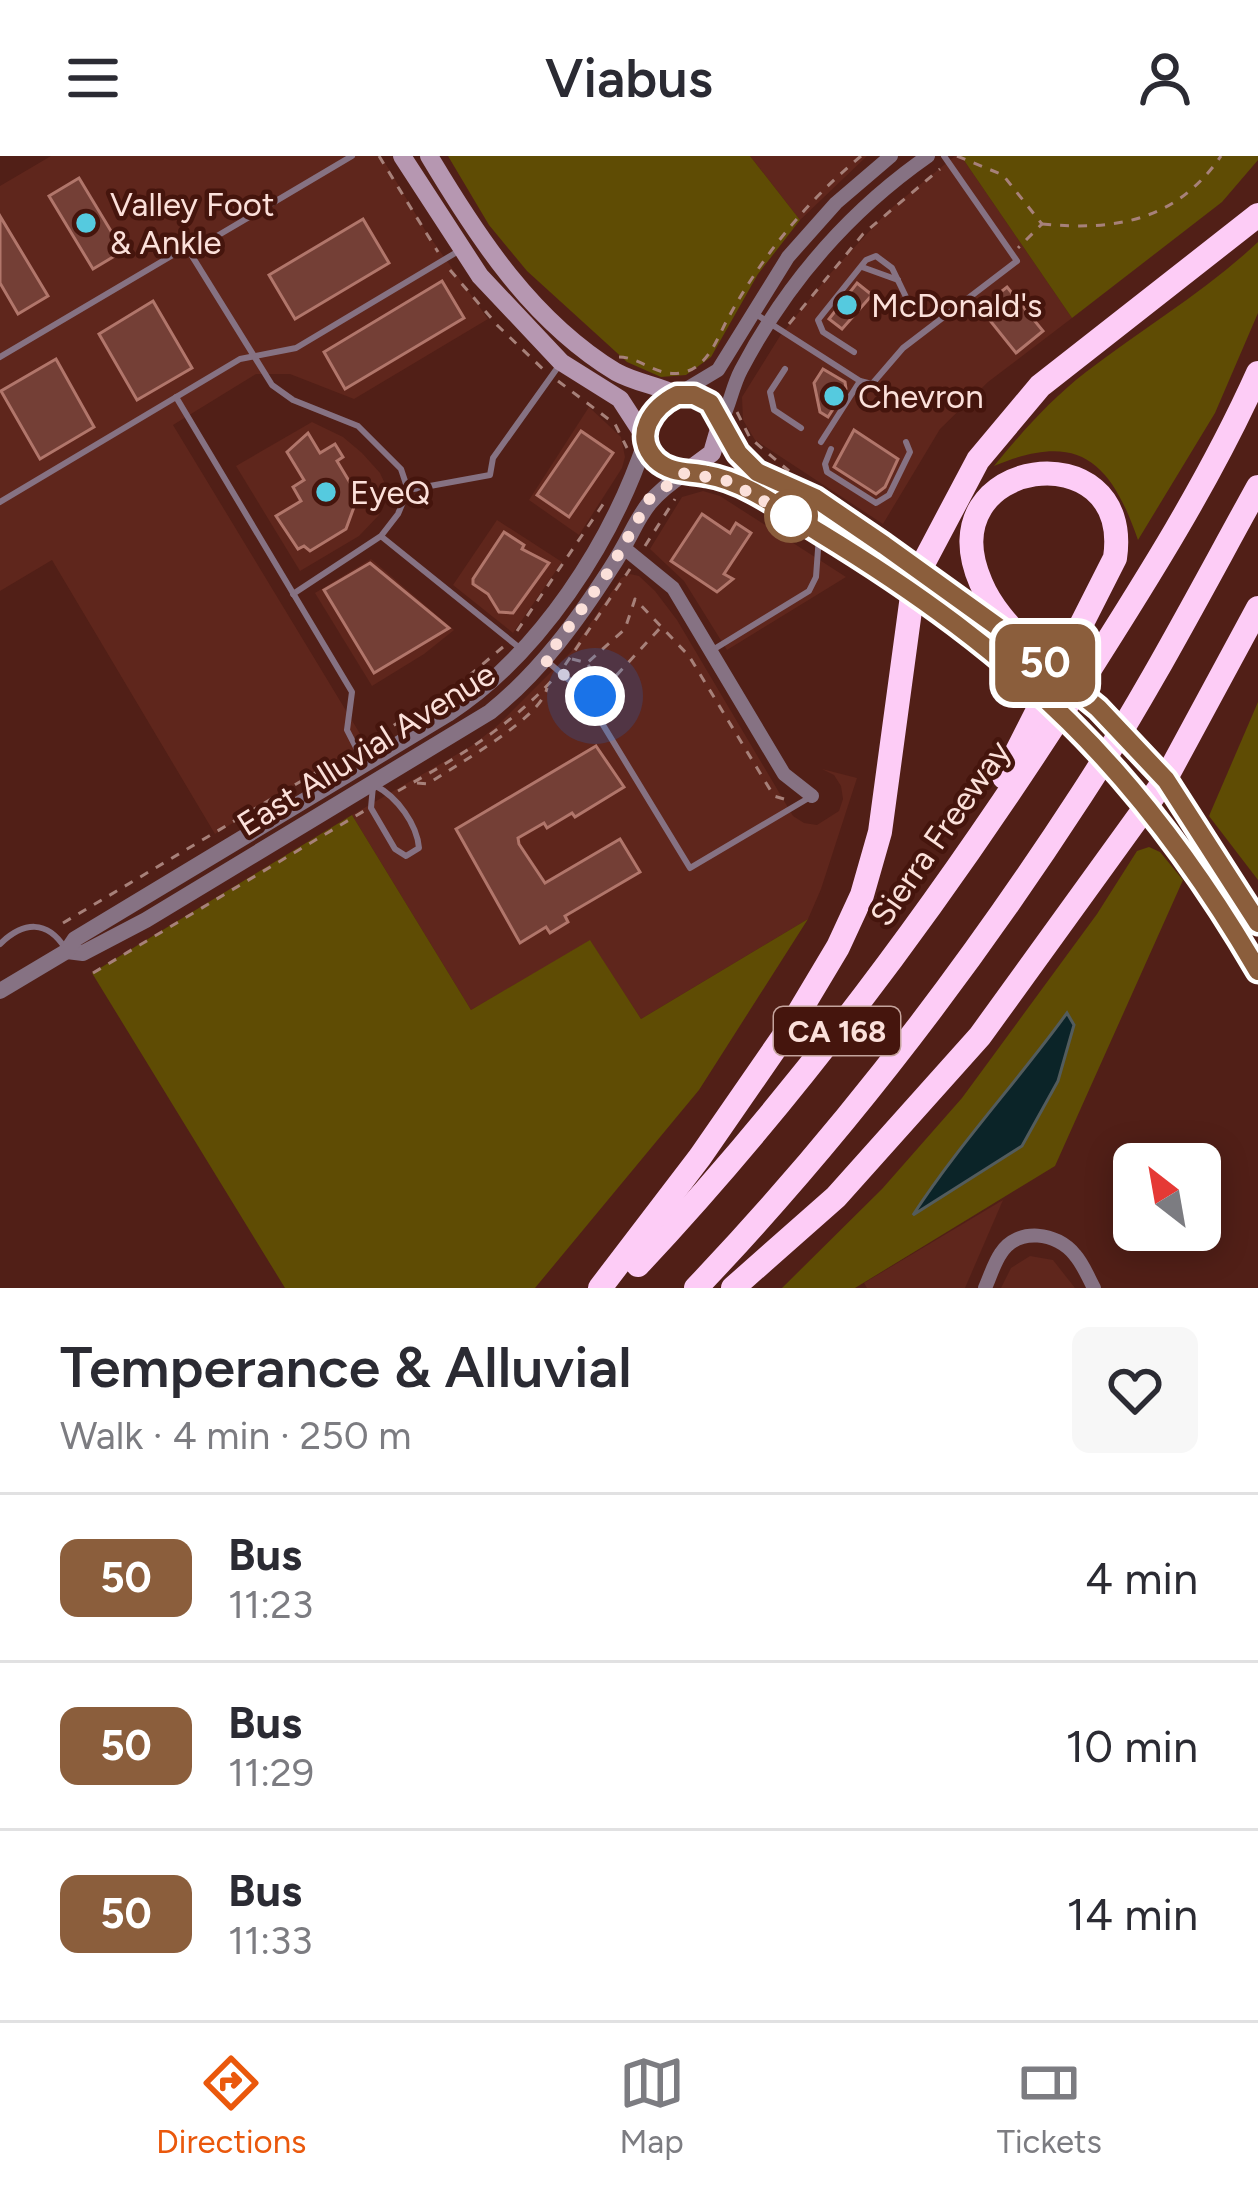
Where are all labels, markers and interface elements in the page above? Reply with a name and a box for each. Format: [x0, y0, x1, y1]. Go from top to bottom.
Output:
icon: menu [60, 45, 126, 111]
icon: person [1132, 45, 1198, 111]
text: Viabus [545, 46, 713, 111]
place label: Valley Foot & Ankle [110, 185, 274, 262]
marker: Valley Foot & Ankle [73, 210, 99, 236]
place label: McDonald's [871, 286, 1042, 325]
marker: McDonald's [834, 292, 860, 318]
place label: Chevron [858, 377, 984, 416]
marker: Chevron [821, 383, 847, 409]
place label: EyeQ [350, 473, 430, 512]
marker: EyeQ [313, 479, 339, 505]
unlabelled marker [766, 491, 816, 541]
line badge: 50 [991, 624, 1099, 702]
text: 50 [1019, 637, 1071, 688]
street label: East Alluvial Avenue [230, 654, 502, 844]
your location [565, 666, 625, 726]
street label: Sierra Freeway [862, 732, 1019, 933]
road number: CA 168 [774, 1007, 900, 1055]
north arrow [1113, 1143, 1221, 1251]
map controls [1113, 1143, 1221, 1251]
button: heart [1072, 1327, 1198, 1453]
text: Temperance & Alluvial [60, 1333, 632, 1401]
text: Walk · 4 min · 250 m [60, 1412, 411, 1459]
text: Bus [228, 1527, 302, 1581]
text: 4 min [1085, 1551, 1198, 1605]
text: 50 [100, 1552, 152, 1603]
text: 11:23 [228, 1581, 313, 1628]
text: Bus [228, 1695, 302, 1749]
text: 10 min [1066, 1719, 1198, 1773]
text: 50 [100, 1720, 152, 1771]
text: 11:29 [228, 1749, 314, 1796]
text: Bus [228, 1863, 302, 1917]
text: 14 min [1067, 1887, 1198, 1941]
text: 50 [100, 1888, 152, 1939]
text: 11:33 [228, 1917, 313, 1964]
tab: Directions [156, 2050, 307, 2161]
tab: Map [619, 2050, 685, 2161]
tab: Tickets [997, 2050, 1102, 2161]

